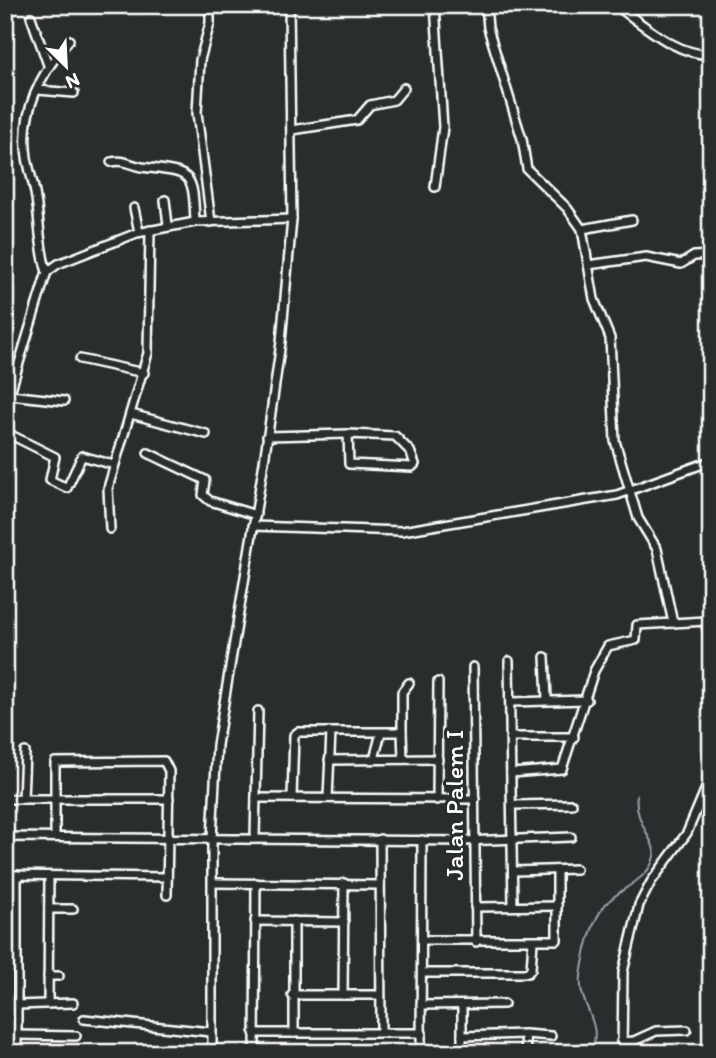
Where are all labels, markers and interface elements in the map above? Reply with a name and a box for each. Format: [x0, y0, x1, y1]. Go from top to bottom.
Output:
north arrow [32, 32, 102, 102]
text: N [62, 68, 83, 94]
street label: Jalan Palem I [438, 729, 470, 881]

